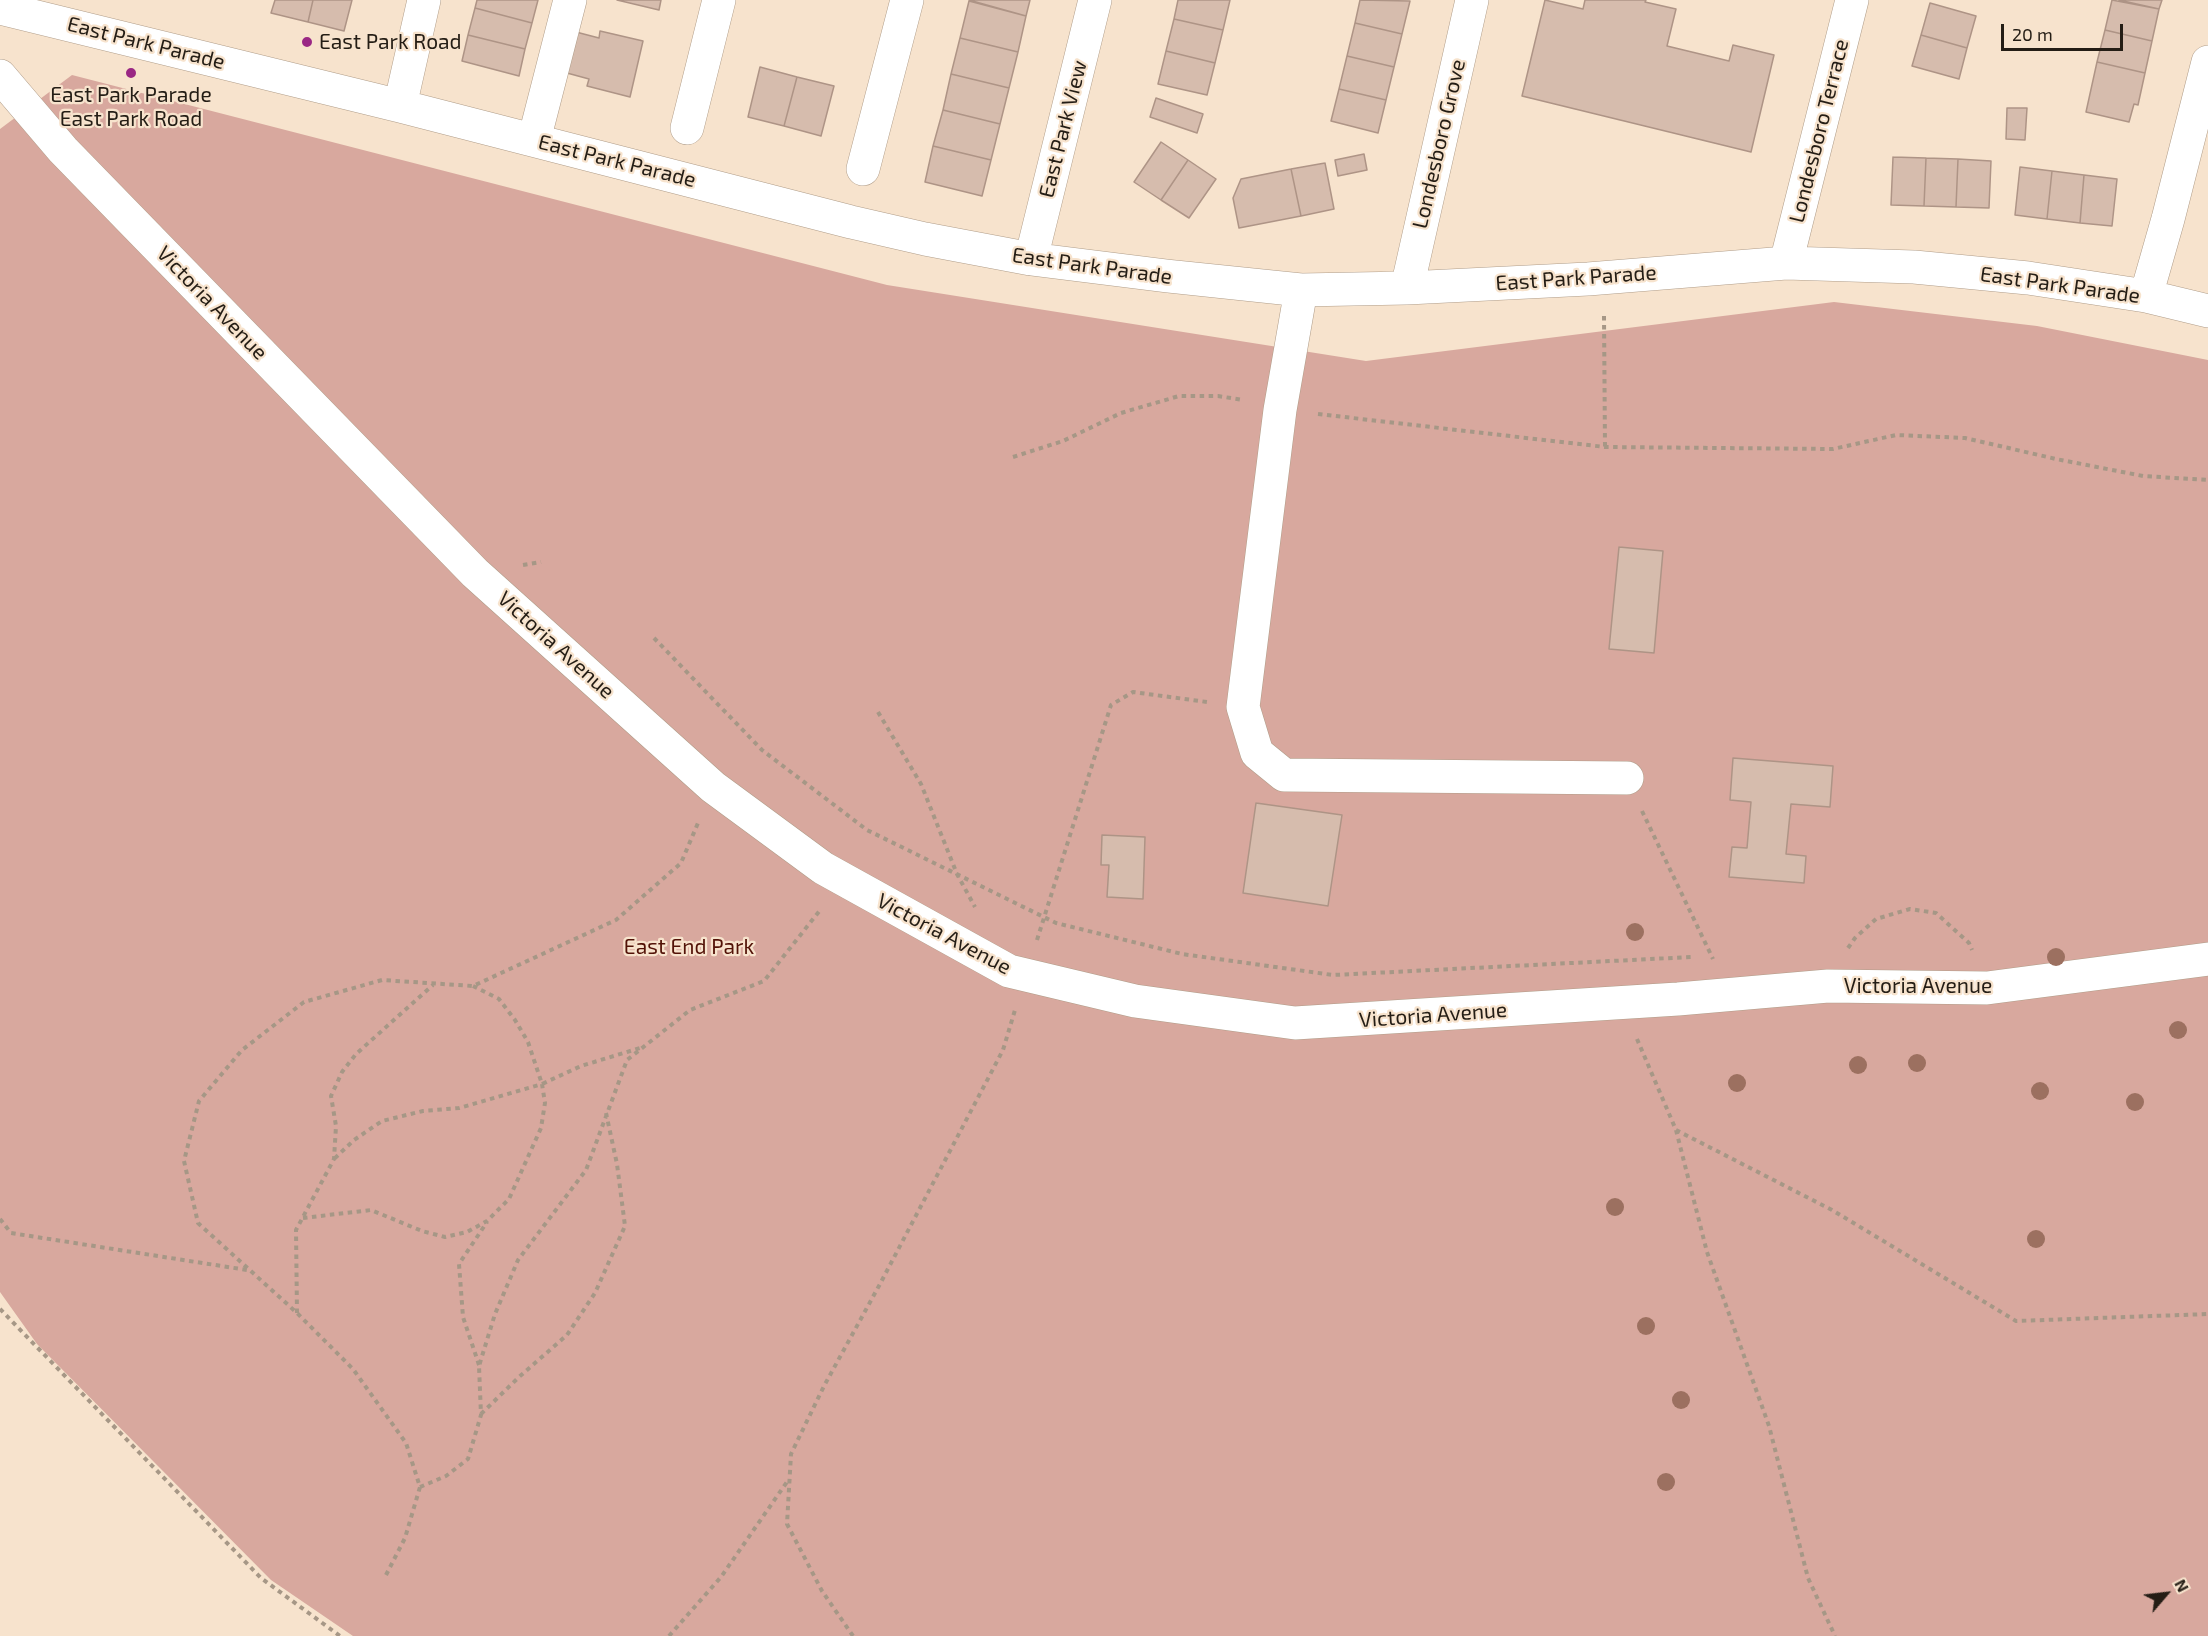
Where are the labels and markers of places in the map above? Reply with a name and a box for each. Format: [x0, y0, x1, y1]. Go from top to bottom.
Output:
place label: East Park Road [319, 29, 462, 55]
marker: East Park Road [300, 35, 314, 49]
marker: East Park Parade East Park Road [124, 66, 138, 80]
place label: East Park Parade East Park Road [50, 82, 212, 132]

